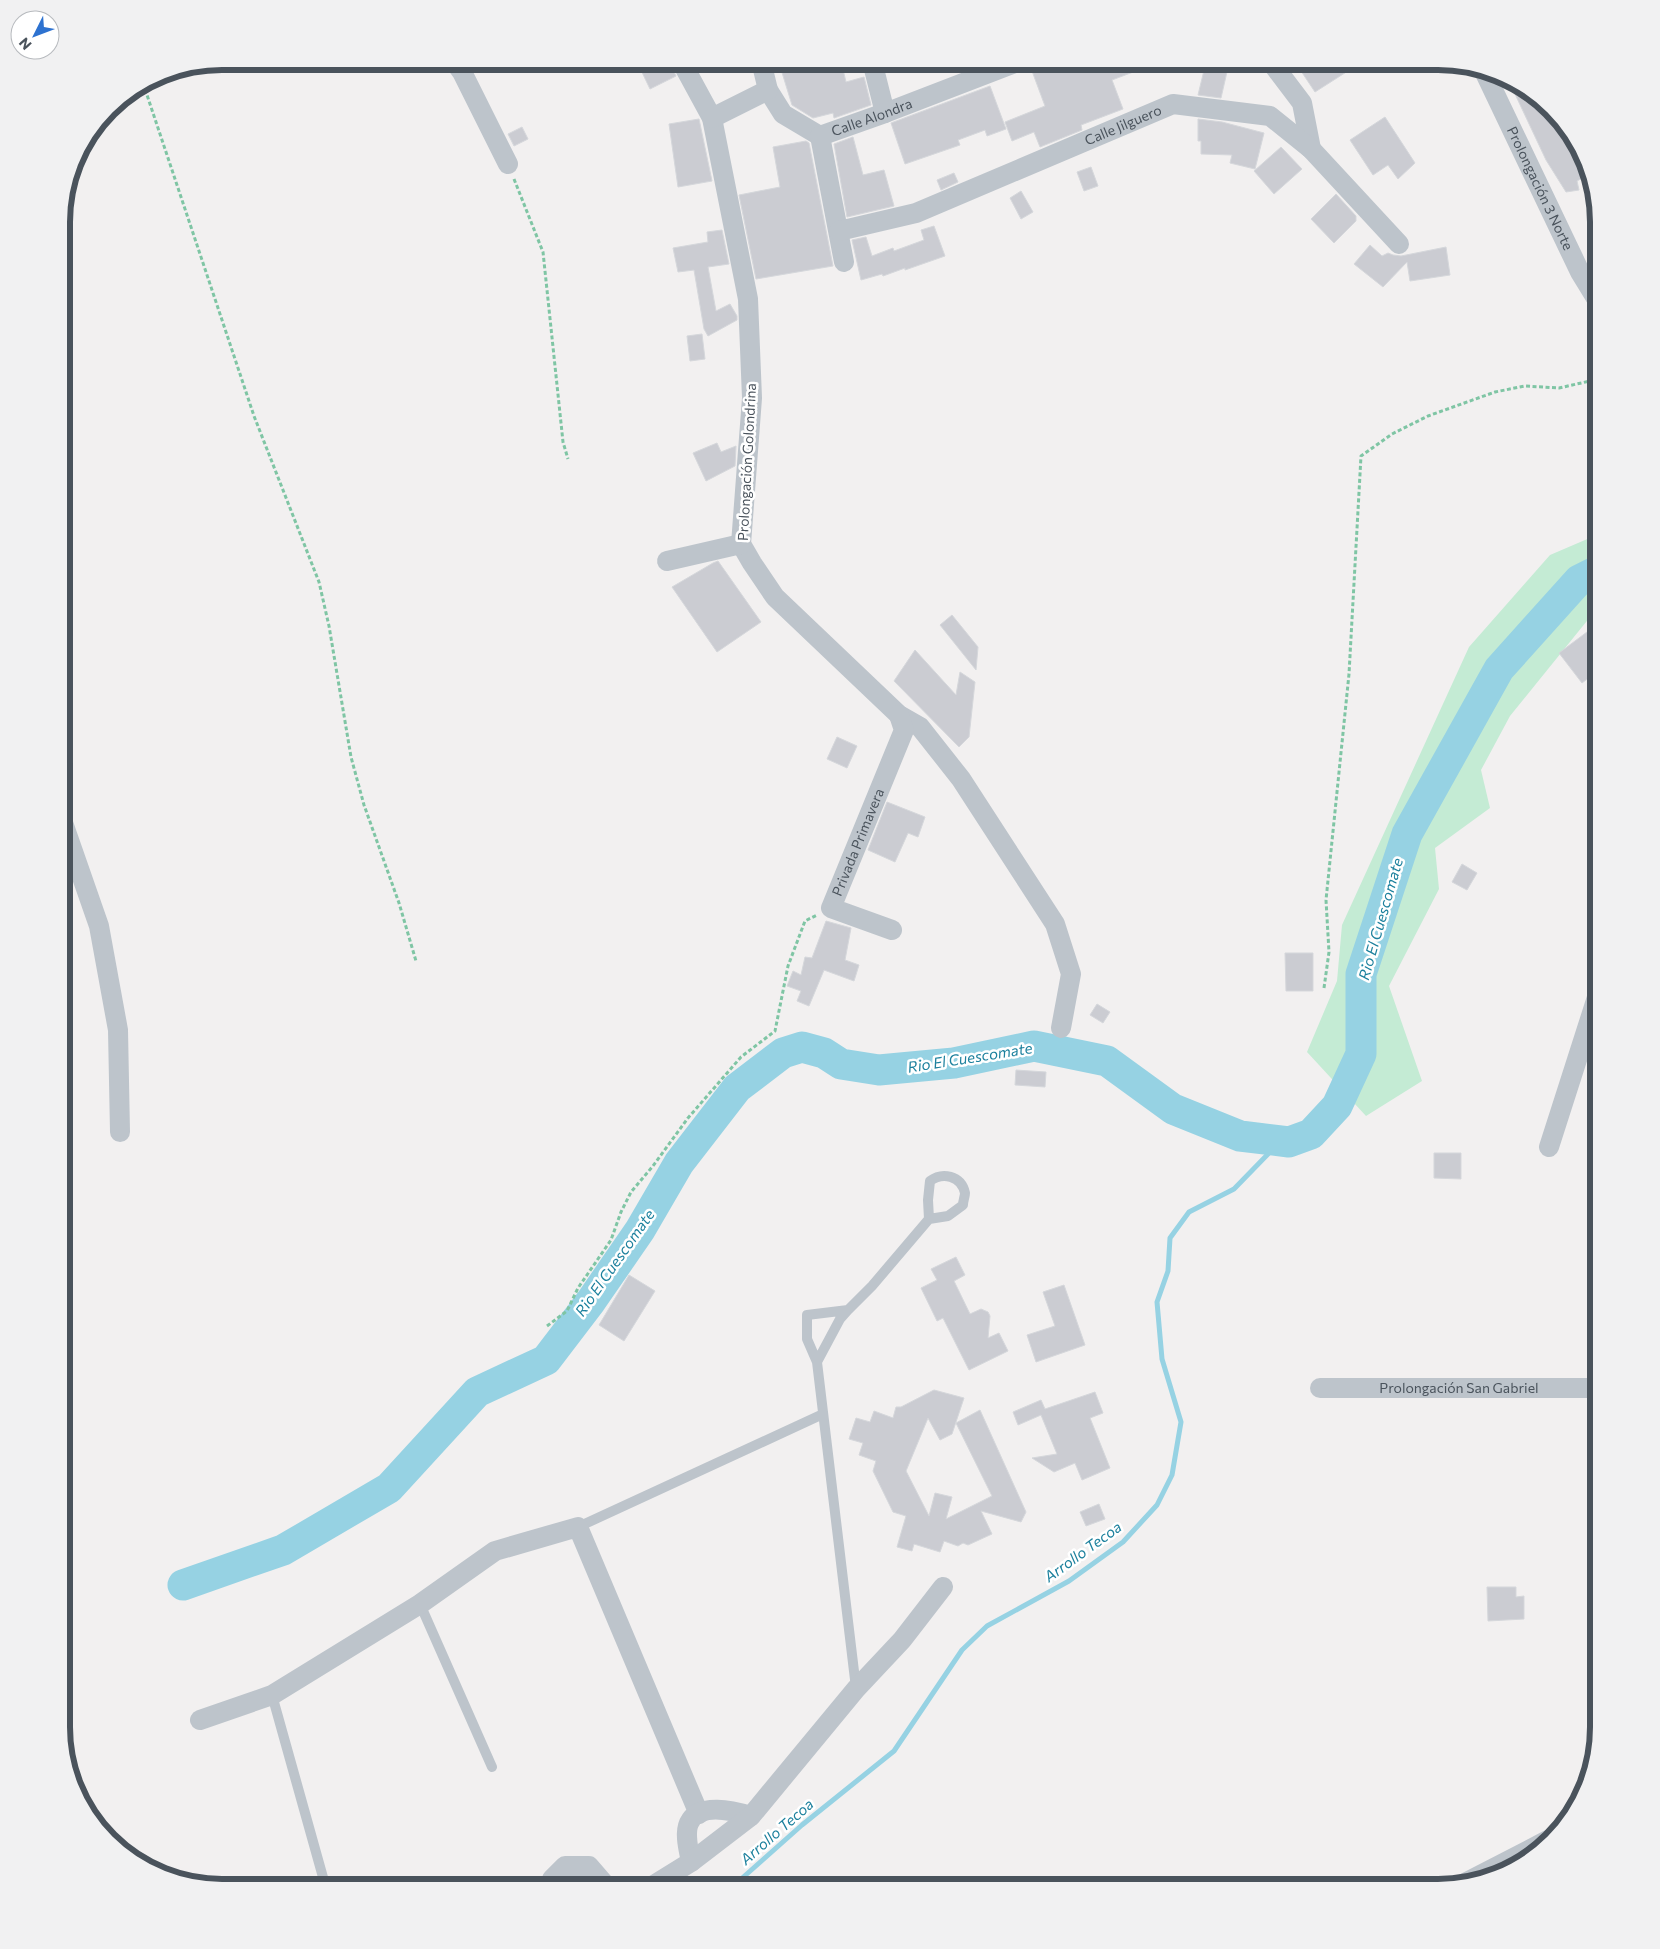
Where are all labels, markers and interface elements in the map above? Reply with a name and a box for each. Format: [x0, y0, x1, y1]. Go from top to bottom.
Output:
north arrow [10, 10, 60, 60]
text: N [15, 34, 35, 54]
street label: Calle Alondra [829, 94, 914, 139]
street label: Calle Jilguero [1082, 101, 1164, 149]
street label: Prolongación 3 Norte [1504, 123, 1577, 253]
street label: Prolongación Golondrina [734, 383, 759, 541]
street label: Privada Primavera [828, 786, 887, 898]
water label: Rio El Cuescomate [1354, 856, 1406, 982]
water label: Rio El Cuescomate [906, 1038, 1034, 1076]
water label: Rio El Cuescomate [571, 1206, 658, 1319]
street label: Prolongación San Gabriel [1379, 1379, 1539, 1396]
water label: Arrollo Tecoa [1039, 1517, 1125, 1586]
water label: Arrollo Tecoa [735, 1794, 817, 1869]

